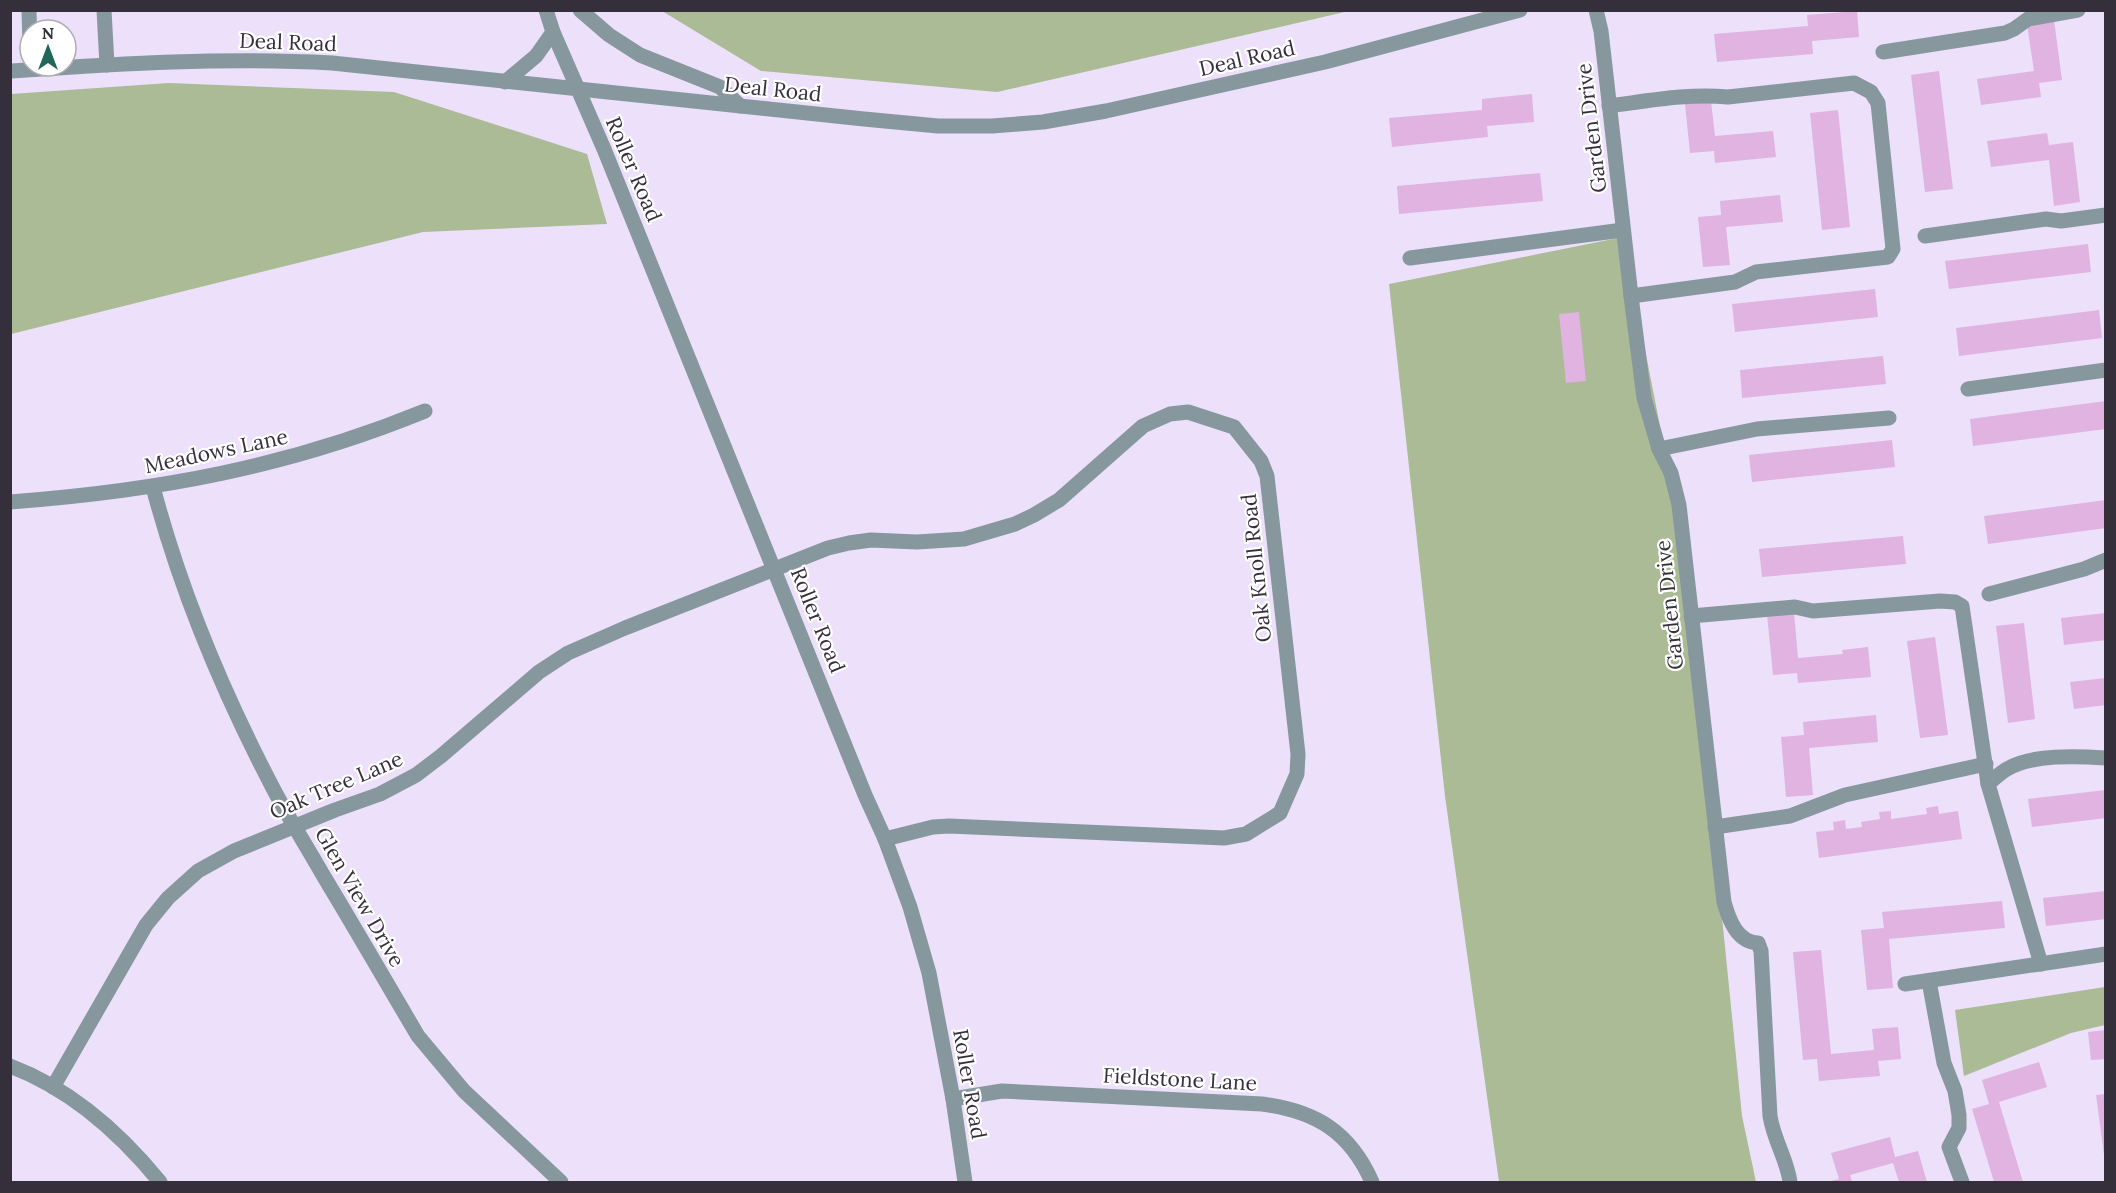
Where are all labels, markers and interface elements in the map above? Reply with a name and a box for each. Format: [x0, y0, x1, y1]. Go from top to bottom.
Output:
north arrow [18, 18, 78, 78]
text: N [42, 23, 54, 43]
street label: Deal Road [239, 27, 337, 57]
street label: Deal Road [1196, 34, 1298, 82]
street label: Garden Drive [1570, 62, 1612, 194]
street label: Deal Road [723, 70, 823, 108]
street label: Roller Road [600, 112, 668, 226]
street label: Meadows Lane [142, 423, 290, 479]
street label: Oak Knoll Road [1235, 492, 1277, 644]
street label: Garden Drive [1649, 539, 1689, 671]
street label: Roller Road [785, 563, 851, 677]
street label: Oak Tree Lane [265, 745, 407, 825]
street label: Glen View Drive [309, 822, 411, 972]
street label: Roller Road [947, 1027, 993, 1141]
street label: Fieldstone Lane [1102, 1061, 1258, 1097]

